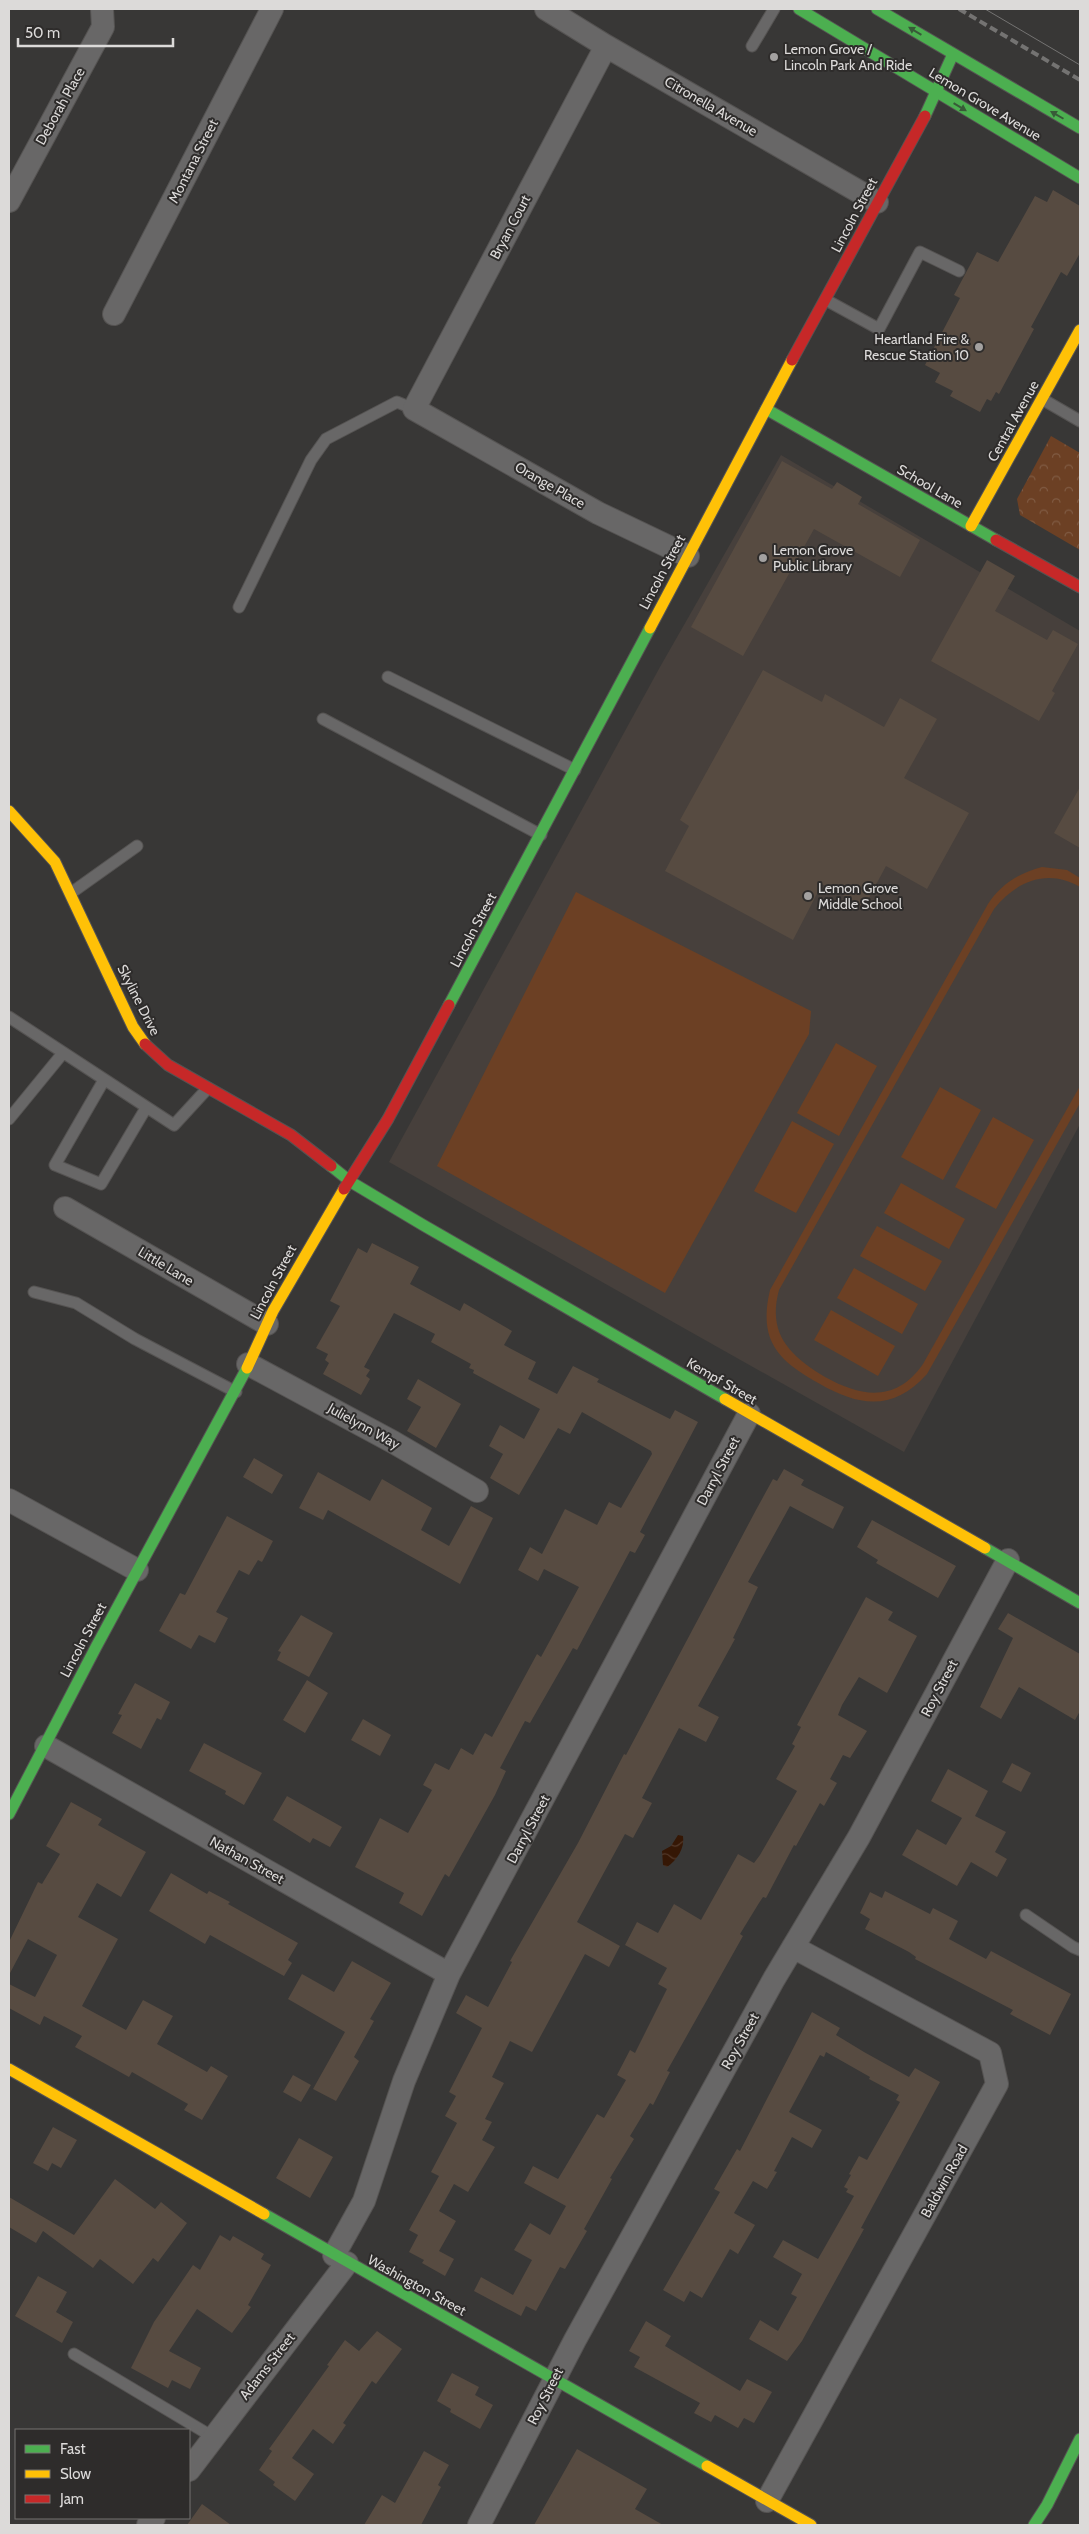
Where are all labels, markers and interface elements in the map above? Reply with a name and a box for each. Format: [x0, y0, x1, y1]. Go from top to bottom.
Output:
scale bar [18, 15, 172, 47]
text: 50 m [25, 24, 60, 42]
one-way arrow [908, 27, 921, 36]
place label: Lemon Grove / Lincoln Park And Ride [784, 40, 912, 74]
marker: Lemon Grove / Lincoln Park And Ride [768, 51, 780, 63]
street label: Lemon Grove Avenue [926, 63, 1044, 145]
street label: Deborah Place [31, 64, 89, 148]
street label: Citronella Avenue [661, 72, 761, 140]
one-way arrow [954, 102, 967, 111]
one-way arrow [1051, 110, 1064, 119]
street label: Montana Street [164, 116, 222, 206]
street label: Lincoln Street [827, 174, 881, 255]
street label: Bryan Court [486, 192, 535, 262]
place label: Heartland Fire & Rescue Station 10 [864, 330, 969, 364]
marker: Heartland Fire & Rescue Station 10 [973, 341, 985, 353]
street label: Central Avenue [983, 377, 1043, 465]
street label: Orange Place [512, 458, 588, 512]
street label: School Lane [894, 460, 966, 512]
street label: Lincoln Street [635, 531, 689, 612]
place label: Lemon Grove Public Library [773, 541, 853, 575]
marker: Lemon Grove Public Library [757, 552, 769, 564]
place label: Lemon Grove Middle School [818, 879, 903, 913]
street label: Lincoln Street [446, 889, 500, 970]
marker: Lemon Grove Middle School [802, 890, 814, 902]
street label: Skyline Drive [113, 961, 165, 1039]
street label: Lincoln Street [246, 1241, 300, 1322]
street label: Little Lane [135, 1242, 197, 1290]
street label: Kempf Street [684, 1354, 761, 1409]
street label: Julielynn Way [324, 1398, 403, 1453]
street label: Darryl Street [692, 1433, 744, 1508]
street label: Lincoln Street [56, 1599, 110, 1680]
street label: Roy Street [917, 1656, 962, 1720]
street label: Darryl Street [502, 1791, 554, 1866]
street label: Nathan Street [207, 1832, 288, 1888]
street label: Roy Street [717, 2009, 763, 2072]
street label: Baldwin Road [917, 2141, 971, 2221]
street label: Washington Street [365, 2250, 470, 2320]
street label: Adams Street [235, 2329, 299, 2403]
street label: Roy Street [523, 2364, 567, 2428]
legend [15, 2429, 190, 2519]
text: Fast [60, 2440, 85, 2458]
text: Slow [60, 2465, 91, 2483]
text: Jam [59, 2490, 84, 2508]

